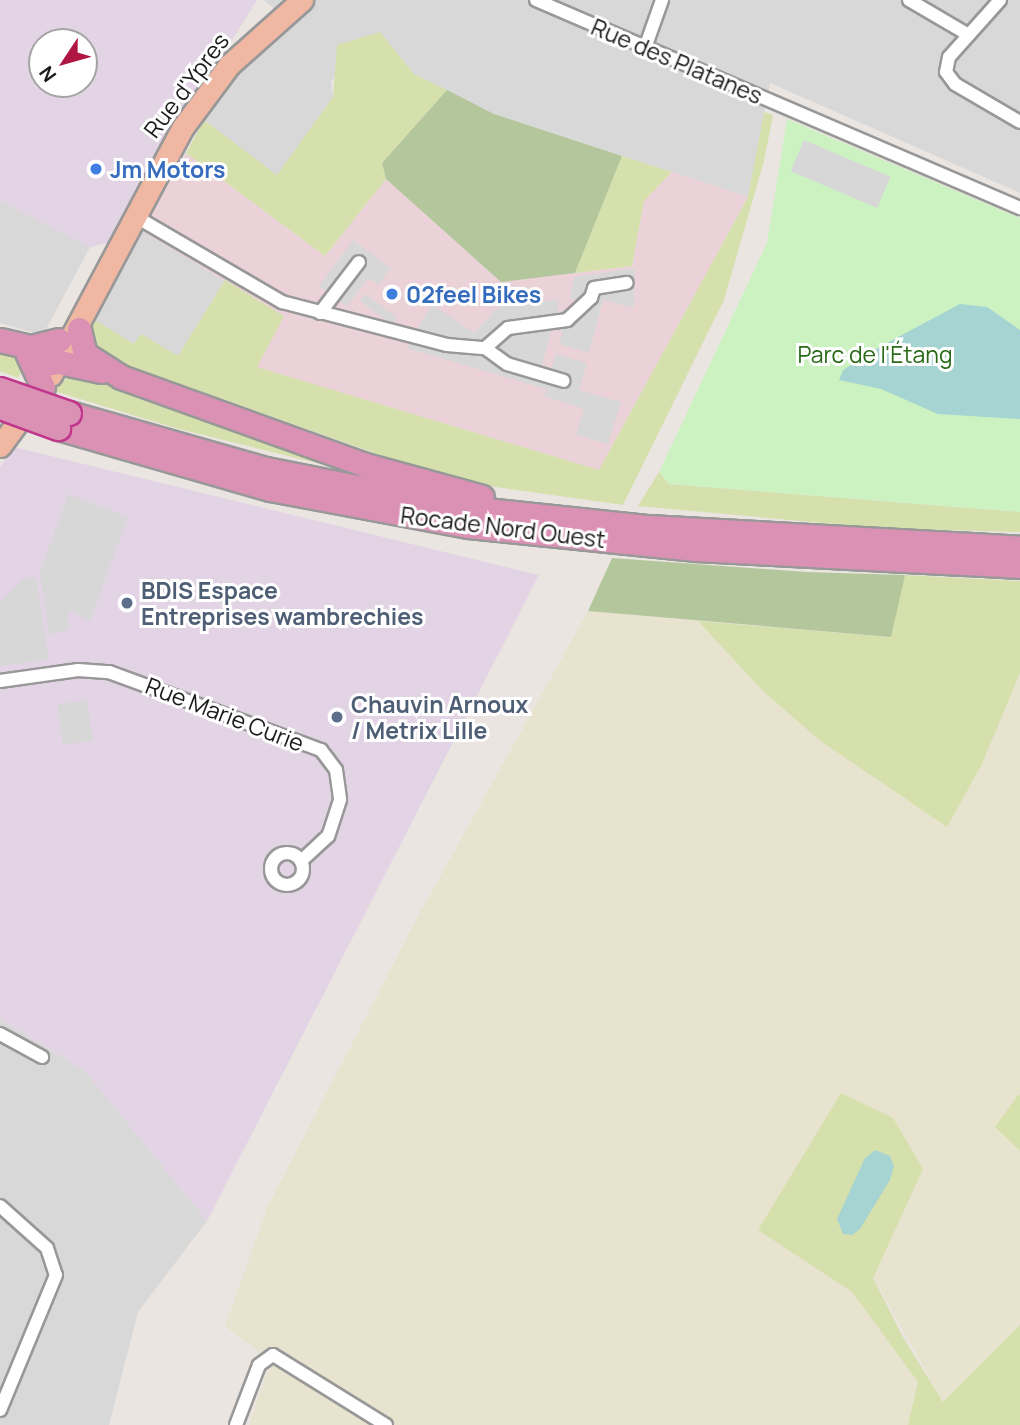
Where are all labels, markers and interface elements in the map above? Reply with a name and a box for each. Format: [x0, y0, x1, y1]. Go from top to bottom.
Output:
street label: Rue des Platanes [587, 13, 767, 109]
street label: Rue d'Ypres [138, 27, 234, 143]
north arrow [28, 28, 98, 98]
text: N [33, 61, 62, 87]
place label: Jm Motors [110, 155, 225, 183]
marker: Jm Motors [88, 161, 104, 177]
place label: 02feel Bikes [406, 280, 541, 308]
marker: 02feel Bikes [384, 286, 400, 302]
park label: Parc de l'Étang [797, 340, 953, 368]
street label: Rocade Nord Ouest [399, 501, 607, 553]
place label: BDIS Espace Entreprises wambrechies [141, 576, 423, 630]
marker: BDIS Espace Entreprises wambrechies [119, 595, 135, 611]
street label: Rue Marie Curie [142, 671, 308, 757]
place label: Chauvin Arnoux / Metrix Lille [351, 690, 528, 744]
marker: Chauvin Arnoux / Metrix Lille [329, 709, 345, 725]

